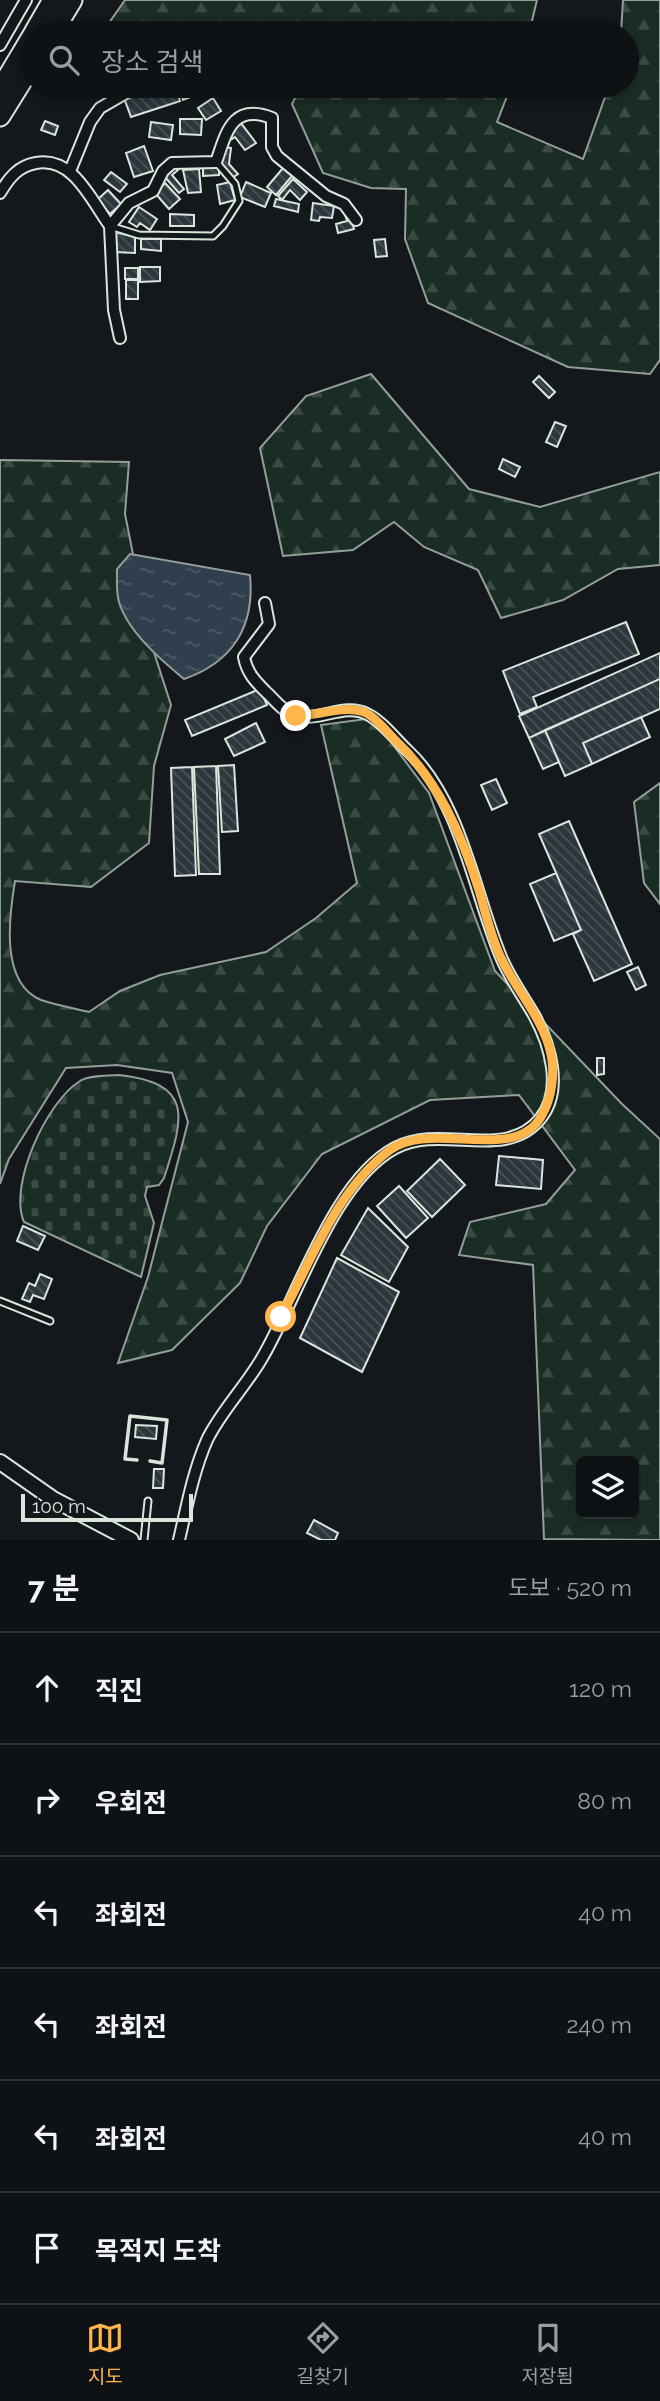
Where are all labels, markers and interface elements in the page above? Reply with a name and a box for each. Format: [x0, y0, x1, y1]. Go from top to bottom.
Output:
search box [21, 21, 639, 98]
icon: search [45, 41, 83, 79]
text: 장소 검색 [101, 47, 203, 77]
route end [280, 700, 311, 731]
route start [265, 1301, 296, 1332]
map controls [576, 1456, 639, 1519]
button: layers [576, 1456, 639, 1519]
scale bar [21, 1491, 192, 1523]
text: 100 m [32, 1495, 86, 1517]
text: 7 분 [28, 1571, 80, 1606]
text: 도보 · 520 m [508, 1574, 632, 1601]
icon: ahead [28, 1669, 66, 1707]
text: 120 m [569, 1675, 632, 1702]
text: 직진 [95, 1676, 143, 1706]
icon: right [28, 1781, 66, 1819]
text: 80 m [577, 1787, 632, 1814]
text: 우회전 [95, 1788, 167, 1818]
icon: left [28, 1893, 66, 1931]
text: 40 m [578, 1899, 632, 1926]
text: 좌회전 [95, 1900, 167, 1930]
icon: left [28, 2005, 66, 2043]
text: 240 m [566, 2011, 632, 2038]
text: 좌회전 [95, 2012, 167, 2042]
icon: left [28, 2117, 66, 2155]
text: 40 m [578, 2123, 632, 2150]
text: 좌회전 [95, 2124, 167, 2154]
icon: arrive [28, 2229, 66, 2267]
text: 목적지 도착 [95, 2236, 221, 2266]
tab: 지도 [86, 2319, 124, 2388]
tab: 길찾기 [297, 2319, 349, 2388]
tab: 저장됨 [521, 2319, 574, 2388]

